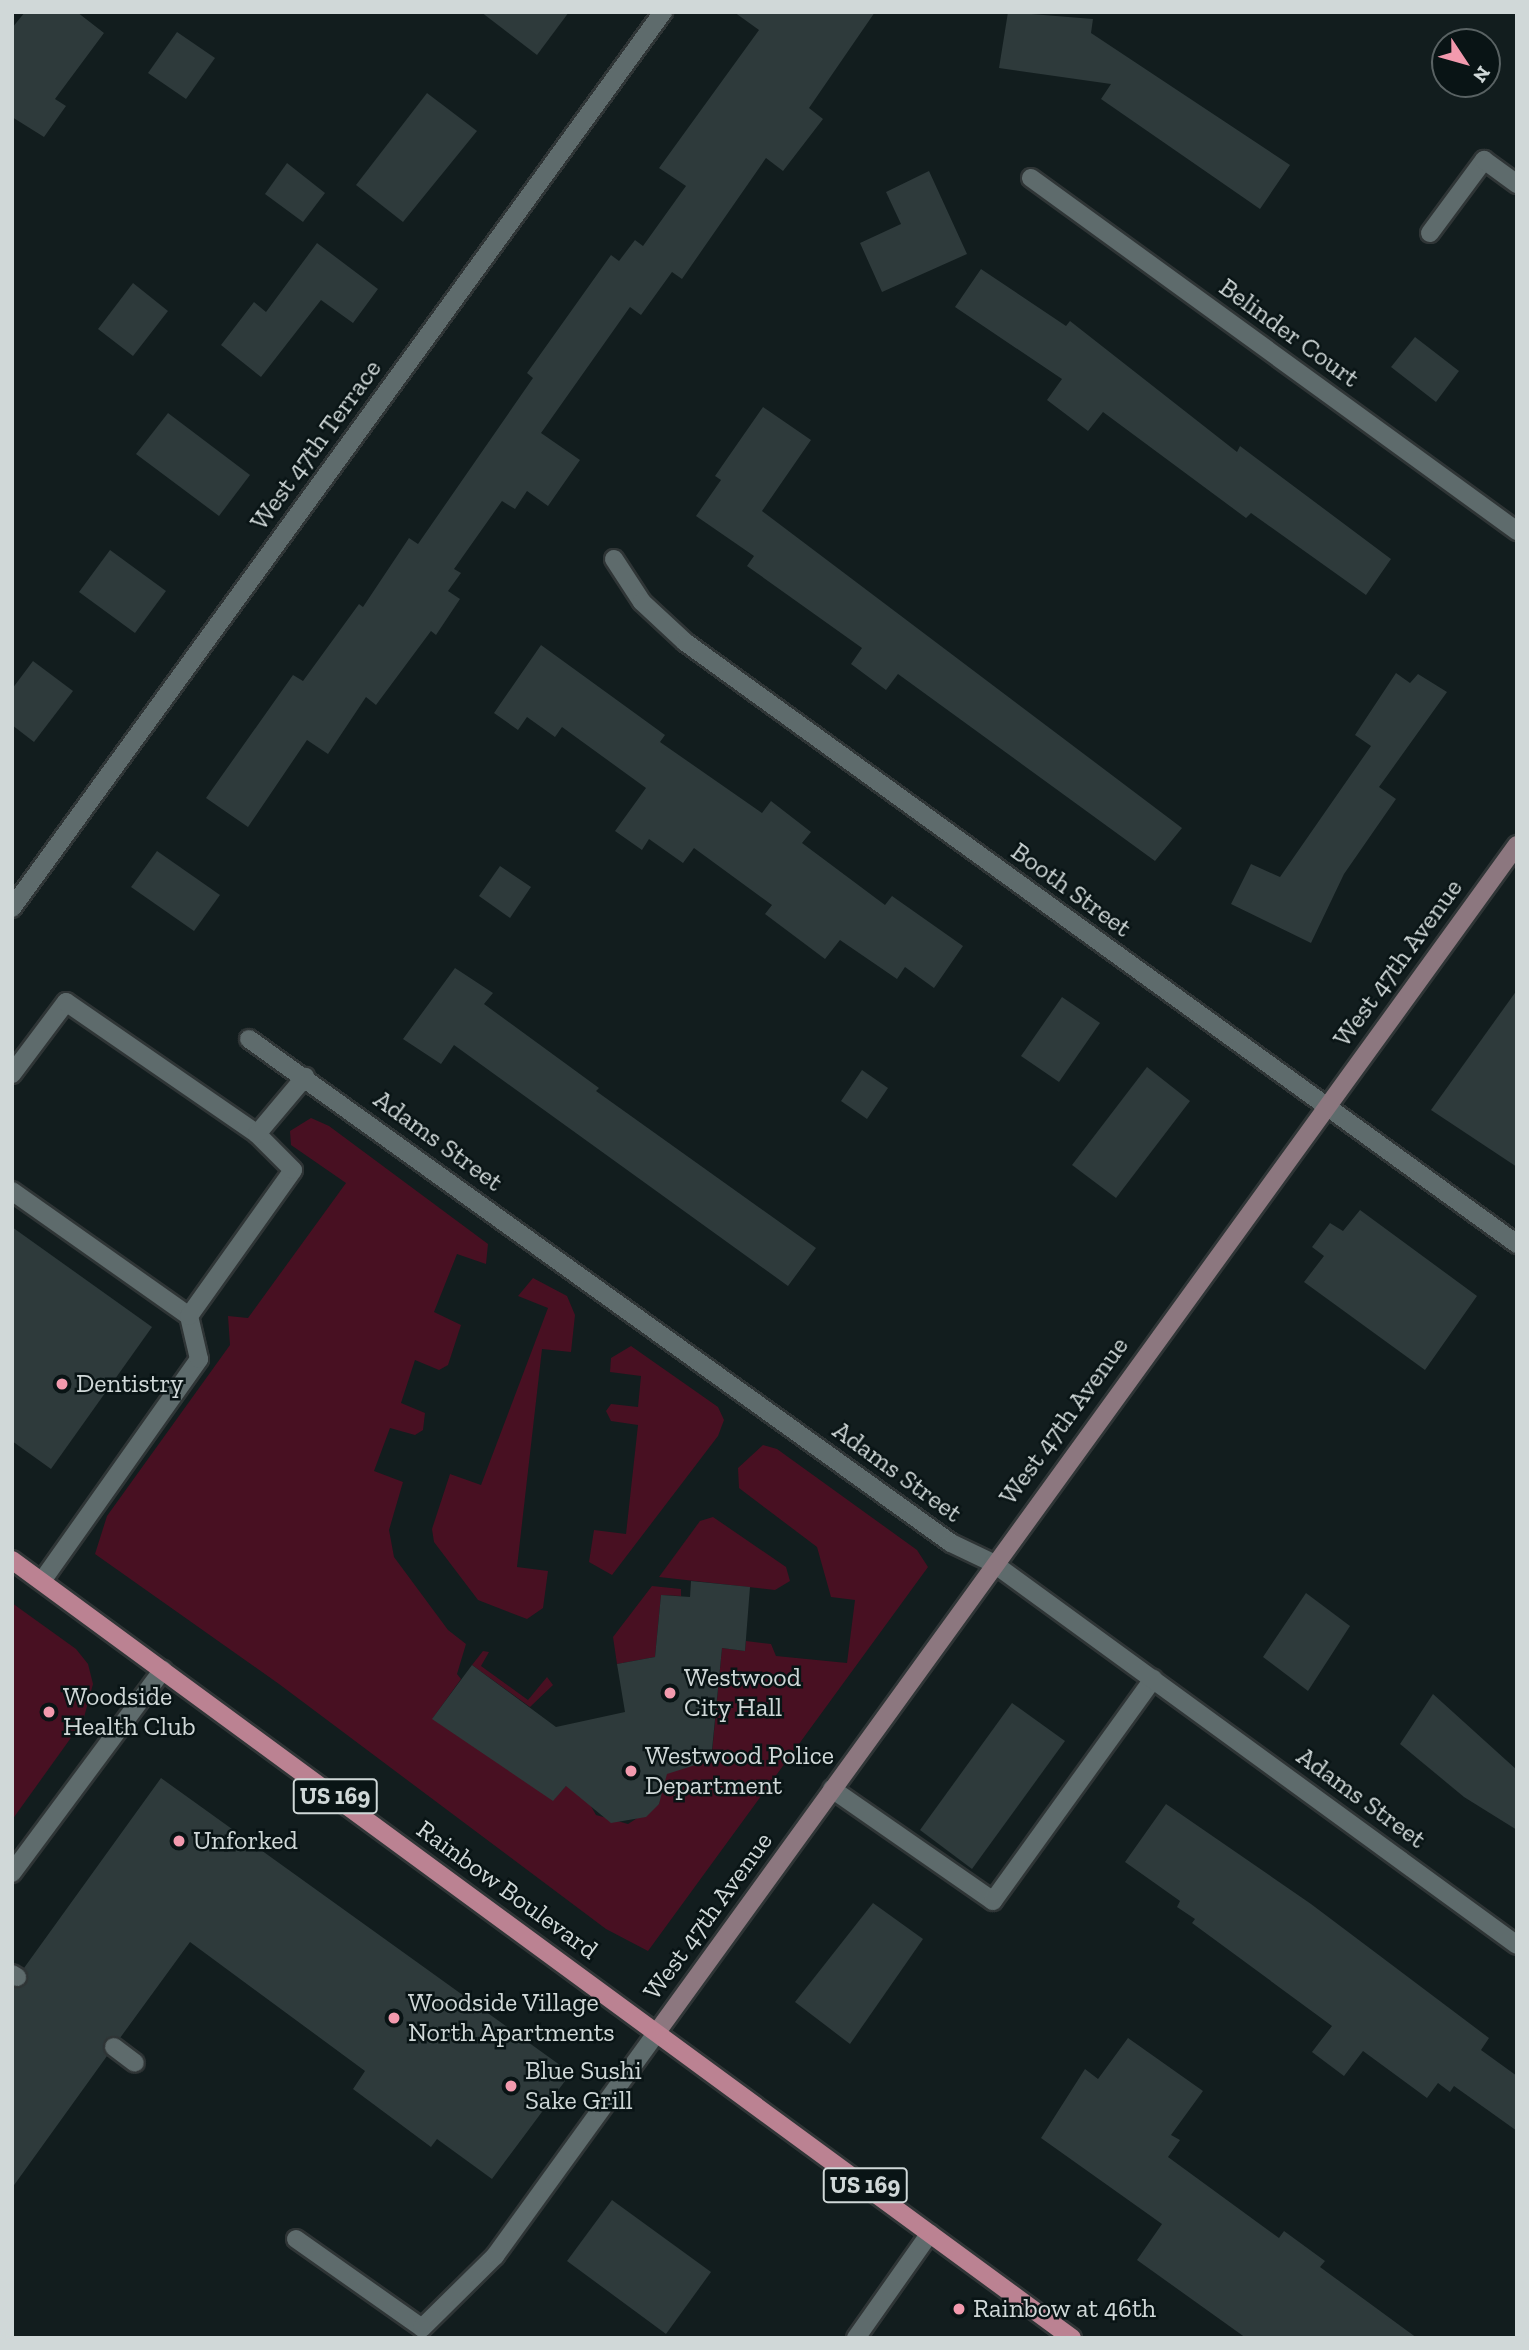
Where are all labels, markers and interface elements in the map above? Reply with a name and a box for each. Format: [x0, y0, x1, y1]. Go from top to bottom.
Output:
north arrow [1431, 28, 1501, 98]
text: N [1468, 62, 1495, 87]
street label: Belinder Court [1213, 272, 1365, 394]
street label: West 47th Terrace [244, 354, 388, 536]
street label: Booth Street [1005, 836, 1137, 944]
street label: West 47th Avenue [1326, 873, 1470, 1053]
street label: Adams Street [368, 1084, 508, 1198]
street label: West 47th Avenue [992, 1331, 1136, 1511]
place label: Dentistry [76, 1368, 184, 1400]
marker: Dentistry [54, 1376, 70, 1392]
street label: Adams Street [827, 1415, 967, 1529]
place label: Westwood City Hall [684, 1662, 801, 1724]
place label: Woodside Health Club [63, 1681, 196, 1742]
marker: Westwood City Hall [662, 1685, 678, 1701]
marker: Woodside Health Club [41, 1704, 57, 1720]
place label: Westwood Police Department [645, 1740, 834, 1802]
street label: Adams Street [1291, 1741, 1431, 1855]
marker: Westwood Police Department [623, 1763, 639, 1779]
road number: US 169 [291, 1776, 379, 1816]
street label: Rainbow Boulevard [410, 1814, 604, 1966]
place label: Unforked [193, 1825, 298, 1857]
street label: West 47th Avenue [636, 1826, 780, 2006]
marker: Unforked [171, 1833, 187, 1849]
place label: Woodside Village North Apartments [408, 1987, 616, 2048]
marker: Woodside Village North Apartments [386, 2010, 402, 2026]
place label: Blue Sushi Sake Grill [525, 2055, 642, 2116]
marker: Blue Sushi Sake Grill [503, 2078, 519, 2094]
road number: US 169 [821, 2164, 909, 2206]
place label: Rainbow at 46th [973, 2293, 1157, 2325]
marker: Rainbow at 46th [951, 2301, 967, 2317]

